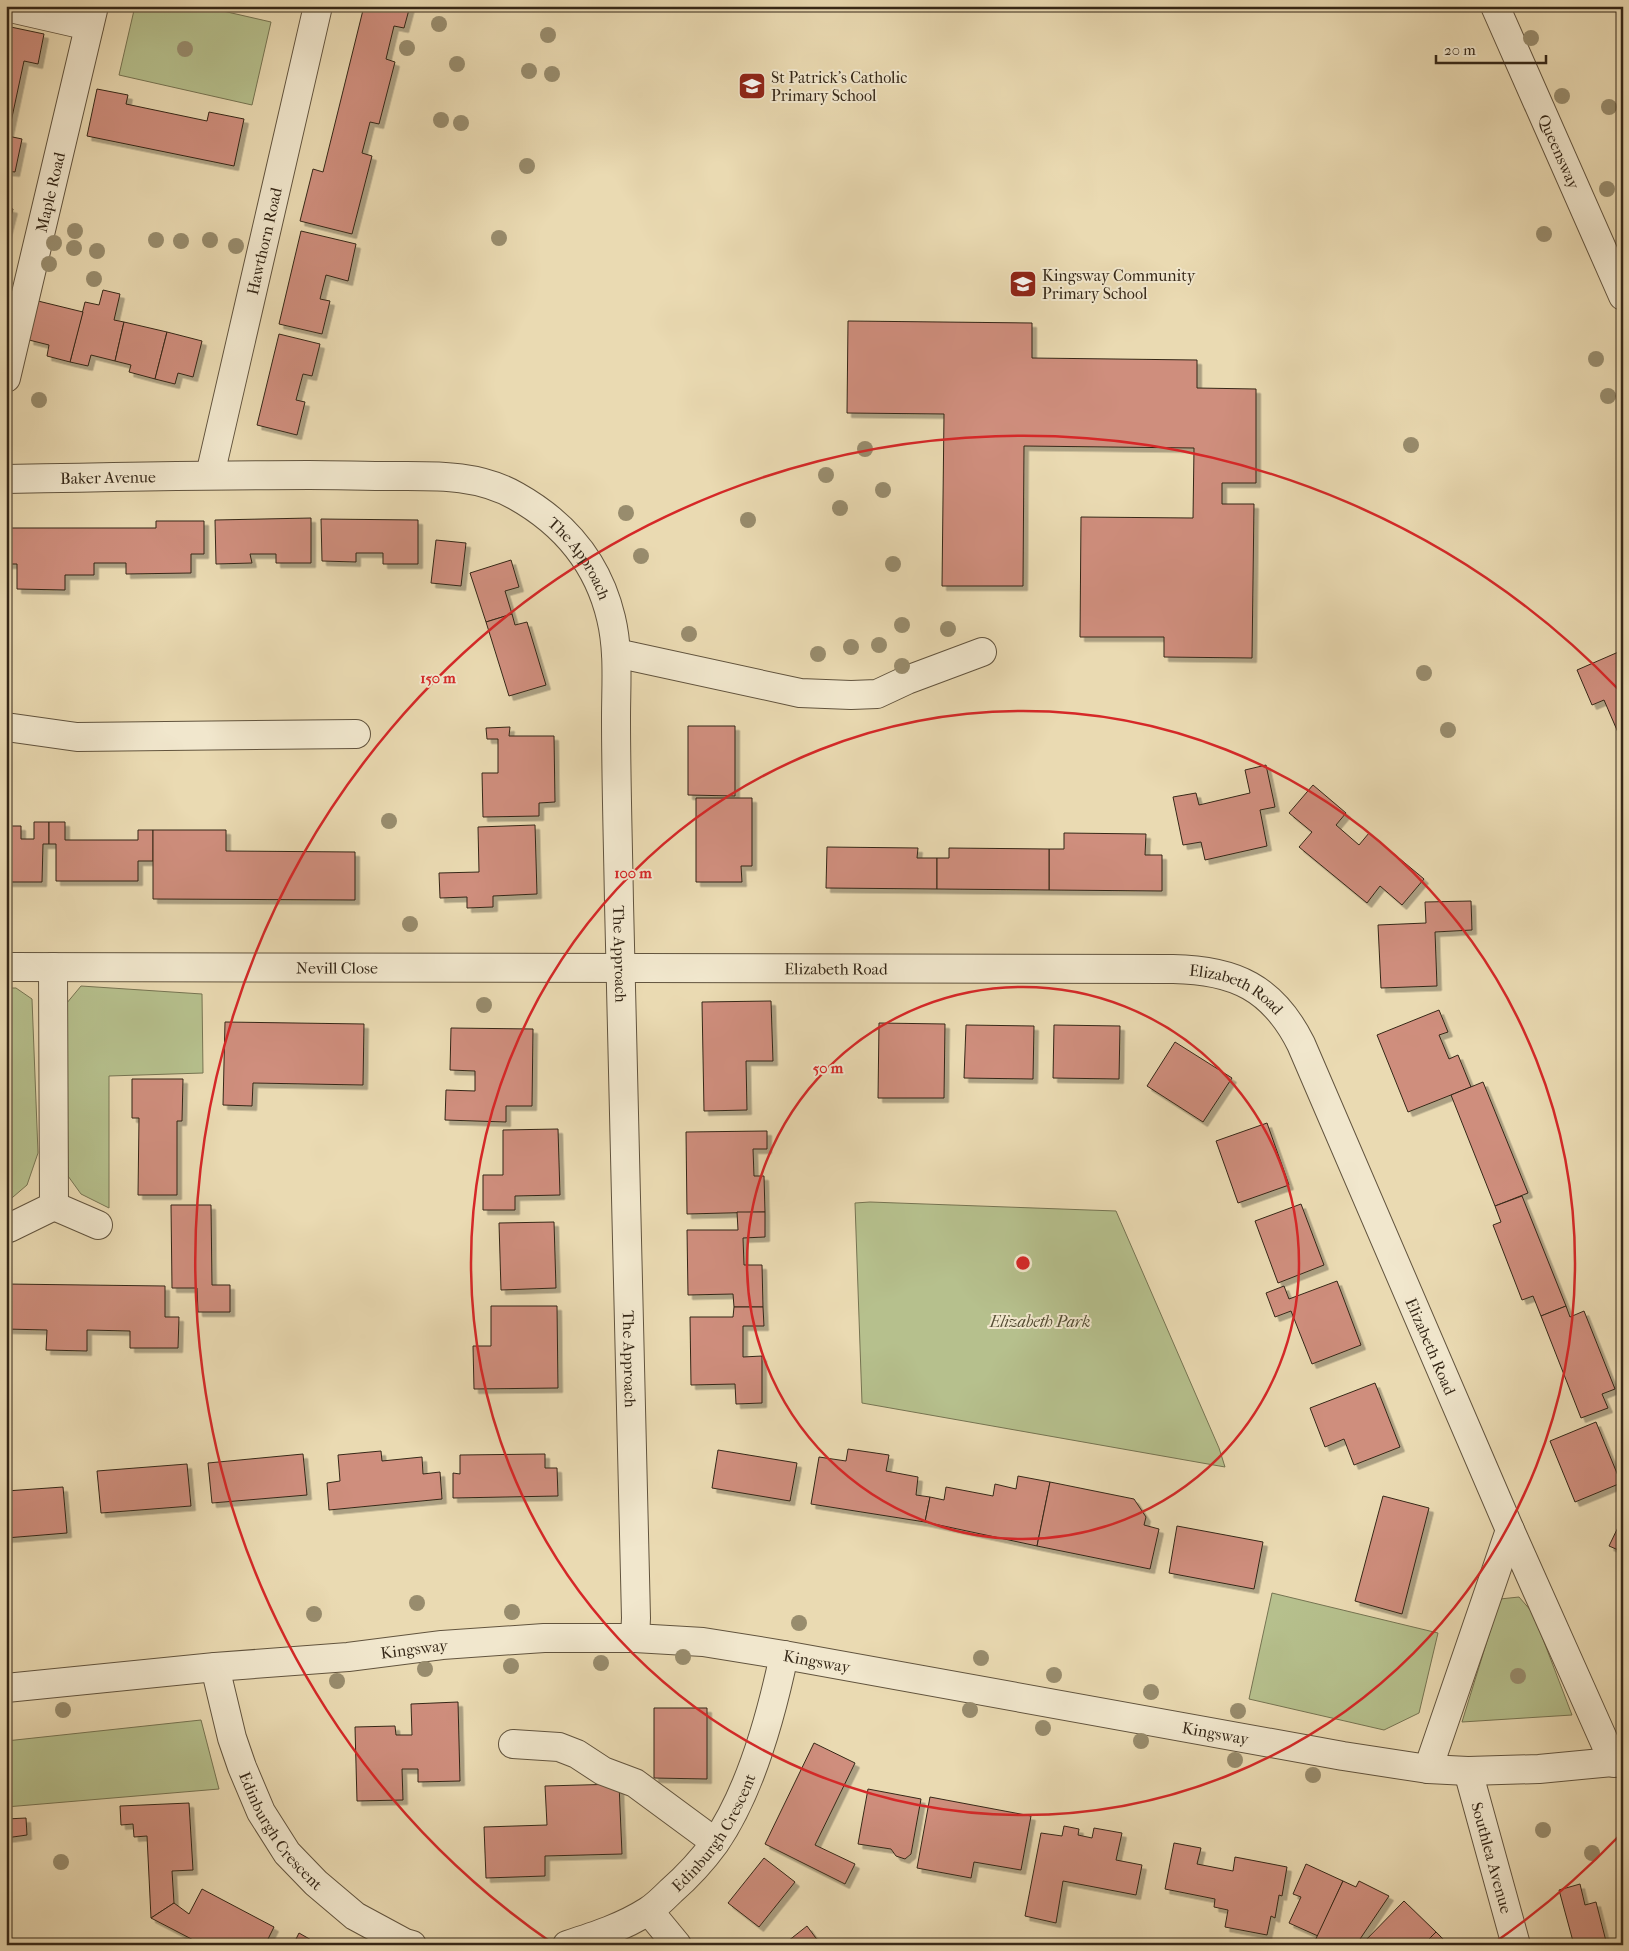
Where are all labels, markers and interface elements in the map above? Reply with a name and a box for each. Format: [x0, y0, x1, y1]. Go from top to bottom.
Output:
scale bar [1436, 32, 1546, 64]
text: 20 m [1444, 41, 1476, 59]
place label: St Patrick's Catholic Primary School [771, 68, 907, 105]
school or university icon: St Patrick's Catholic Primary School [737, 71, 767, 101]
street label: Queensway [1534, 111, 1584, 192]
street label: Maple Road [31, 150, 69, 234]
street label: Hawthorn Road [242, 185, 285, 297]
place label: Kingsway Community Primary School [1042, 266, 1196, 303]
school or university icon: Kingsway Community Primary School [1008, 269, 1038, 299]
street label: Baker Avenue [60, 467, 156, 487]
street label: The Approach [544, 513, 614, 602]
text: 150 m [420, 669, 456, 687]
text: 100 m [614, 864, 652, 882]
street label: The Approach [610, 905, 631, 1003]
street label: Nevill Close [296, 958, 378, 977]
street label: Elizabeth Road [784, 959, 888, 978]
street label: Elizabeth Road [1188, 960, 1288, 1018]
text: 50 m [813, 1059, 844, 1077]
centre of rings [1014, 1254, 1032, 1272]
street label: Elizabeth Road [1402, 1295, 1460, 1398]
street label: The Approach [619, 1310, 640, 1408]
park label: Elizabeth Park [989, 1312, 1090, 1331]
street label: Kingsway [379, 1635, 449, 1662]
street label: Kingsway [782, 1646, 852, 1676]
street label: Kingsway [1181, 1718, 1251, 1748]
street label: Edinburgh Crescent [236, 1769, 327, 1894]
street label: Edinburgh Crescent [668, 1770, 759, 1895]
street label: Southlea Avenue [1468, 1800, 1516, 1916]

